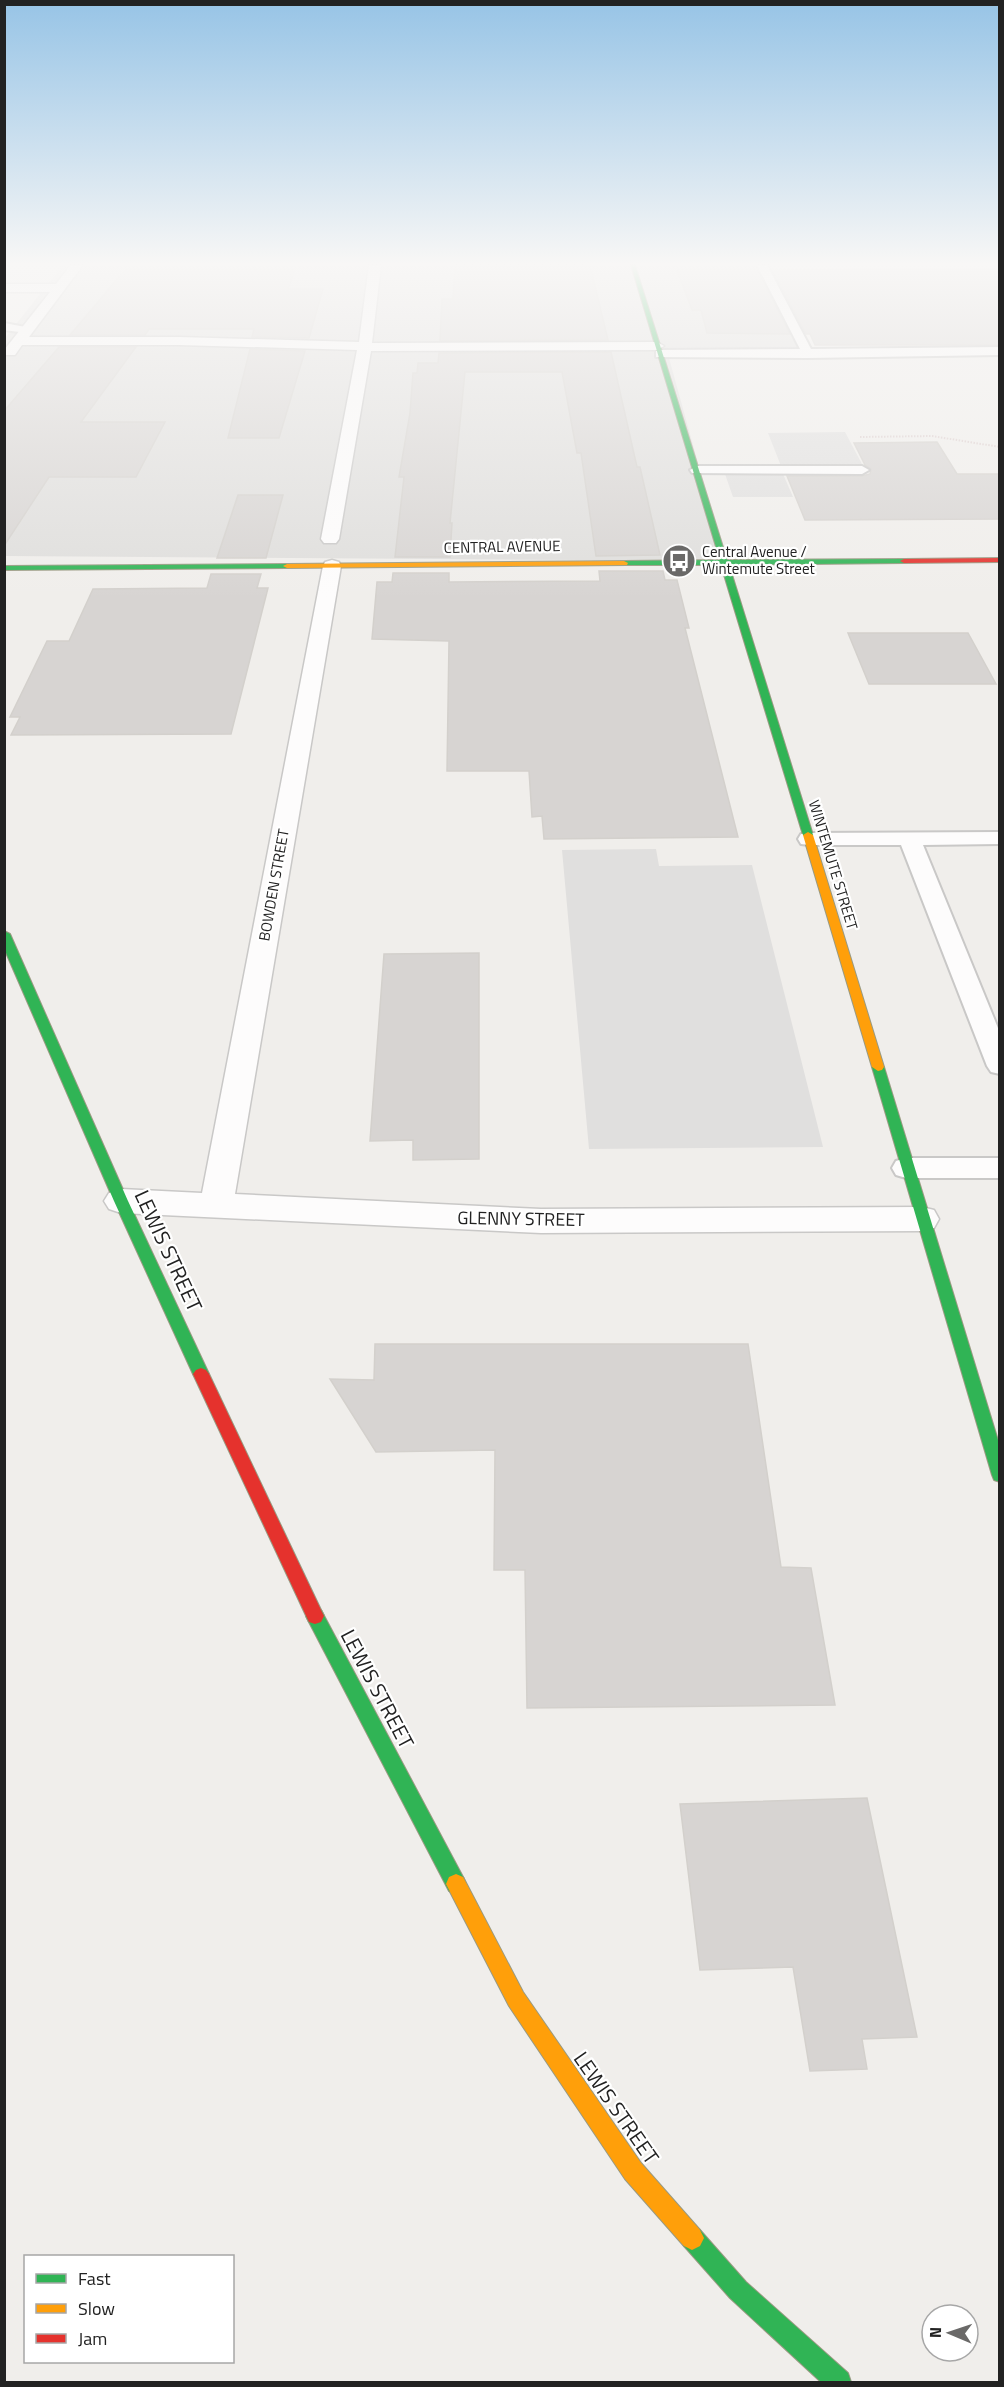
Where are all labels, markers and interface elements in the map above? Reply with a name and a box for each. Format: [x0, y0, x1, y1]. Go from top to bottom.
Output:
street label: CENTRAL AVENUE [443, 534, 561, 559]
place label: Central Avenue / Wintemute Street [702, 540, 815, 580]
bus stop icon: Central Avenue / Wintemute Street [661, 543, 697, 579]
street label: WINTEMUTE STREET [803, 797, 864, 933]
street label: BOWDEN STREET [252, 827, 295, 943]
street label: LEWIS STREET [127, 1184, 211, 1317]
street label: GLENNY STREET [457, 1204, 585, 1233]
street label: LEWIS STREET [333, 1623, 423, 1754]
street label: LEWIS STREET [566, 2045, 668, 2170]
legend [24, 2255, 234, 2363]
text: Fast [78, 2265, 111, 2292]
text: Slow [78, 2295, 115, 2322]
north arrow [920, 2303, 980, 2363]
text: Jam [78, 2325, 107, 2352]
text: N [923, 2327, 947, 2338]

